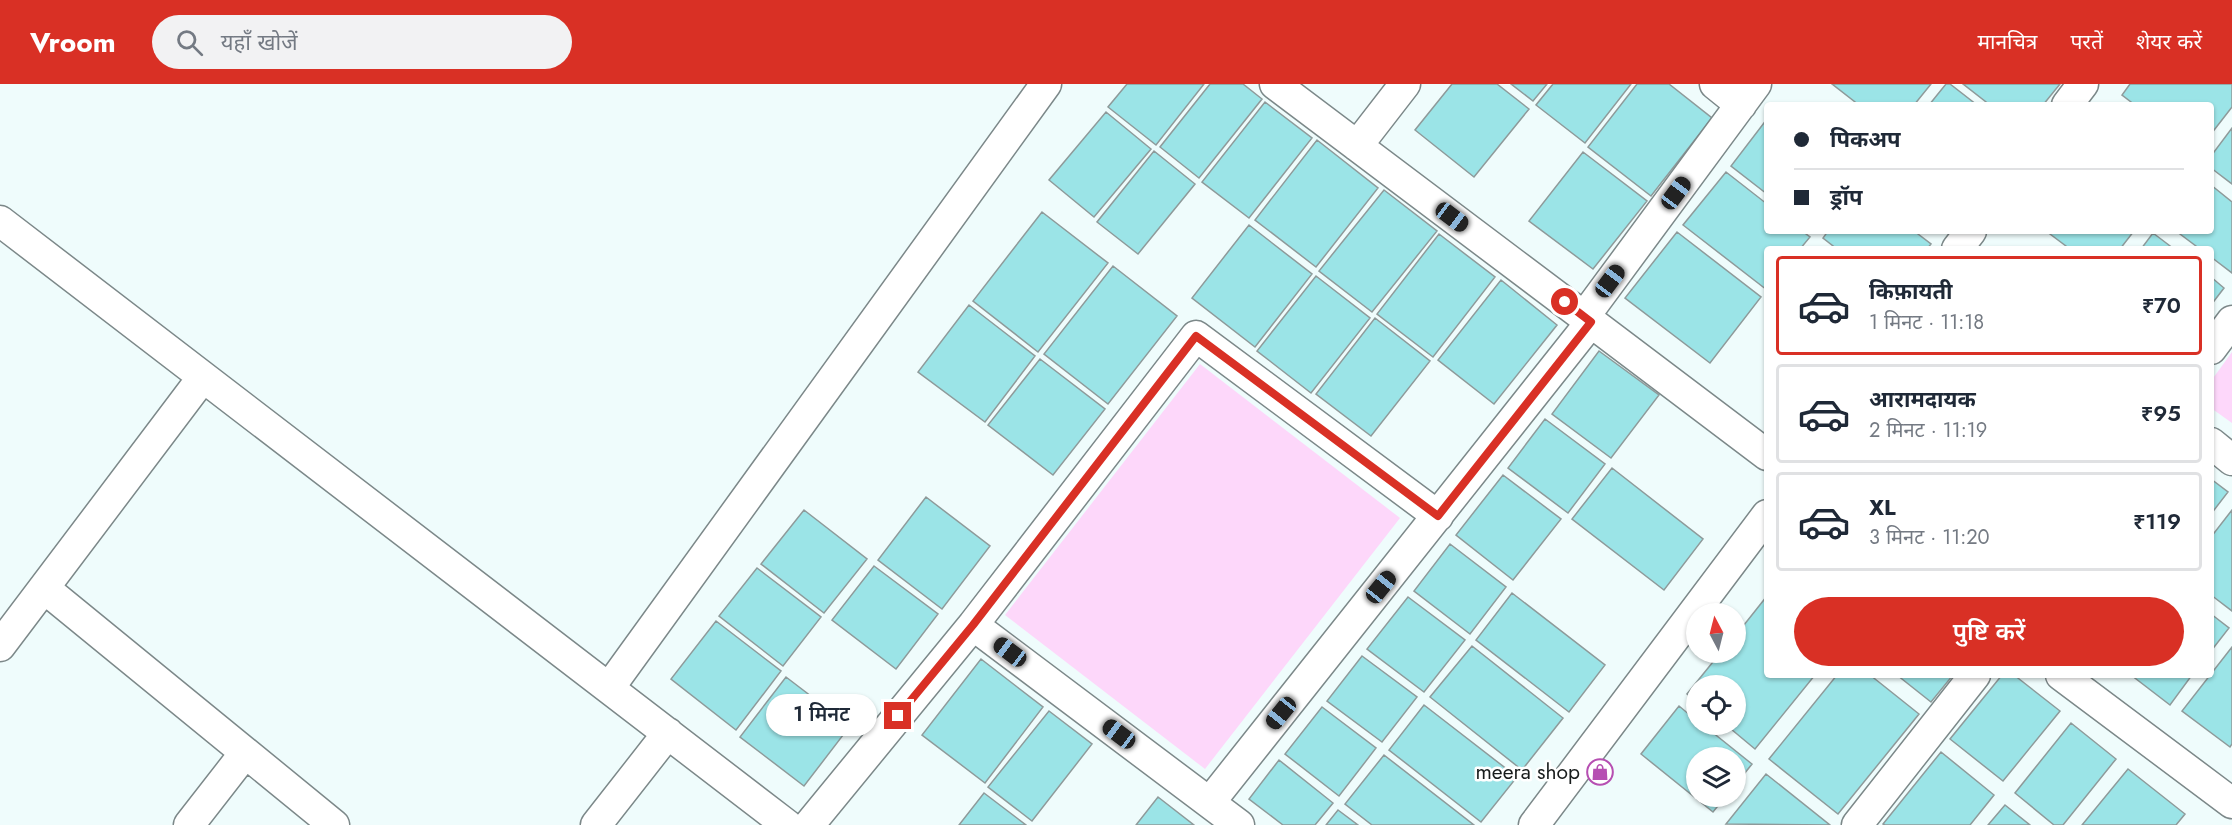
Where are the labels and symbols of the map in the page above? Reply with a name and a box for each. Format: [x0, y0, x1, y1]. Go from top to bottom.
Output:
car [1658, 173, 1694, 213]
car [1432, 199, 1472, 235]
car [1592, 261, 1628, 301]
route start [1551, 288, 1578, 315]
car [1363, 567, 1399, 607]
north arrow [1686, 603, 1746, 663]
car [990, 634, 1030, 670]
car [1263, 693, 1299, 733]
callout: 1 मिनट [766, 695, 877, 737]
route end [884, 702, 911, 729]
car [1099, 716, 1139, 752]
place label: meera shop [1475, 757, 1580, 787]
shop icon: meera shop [1585, 757, 1615, 787]

